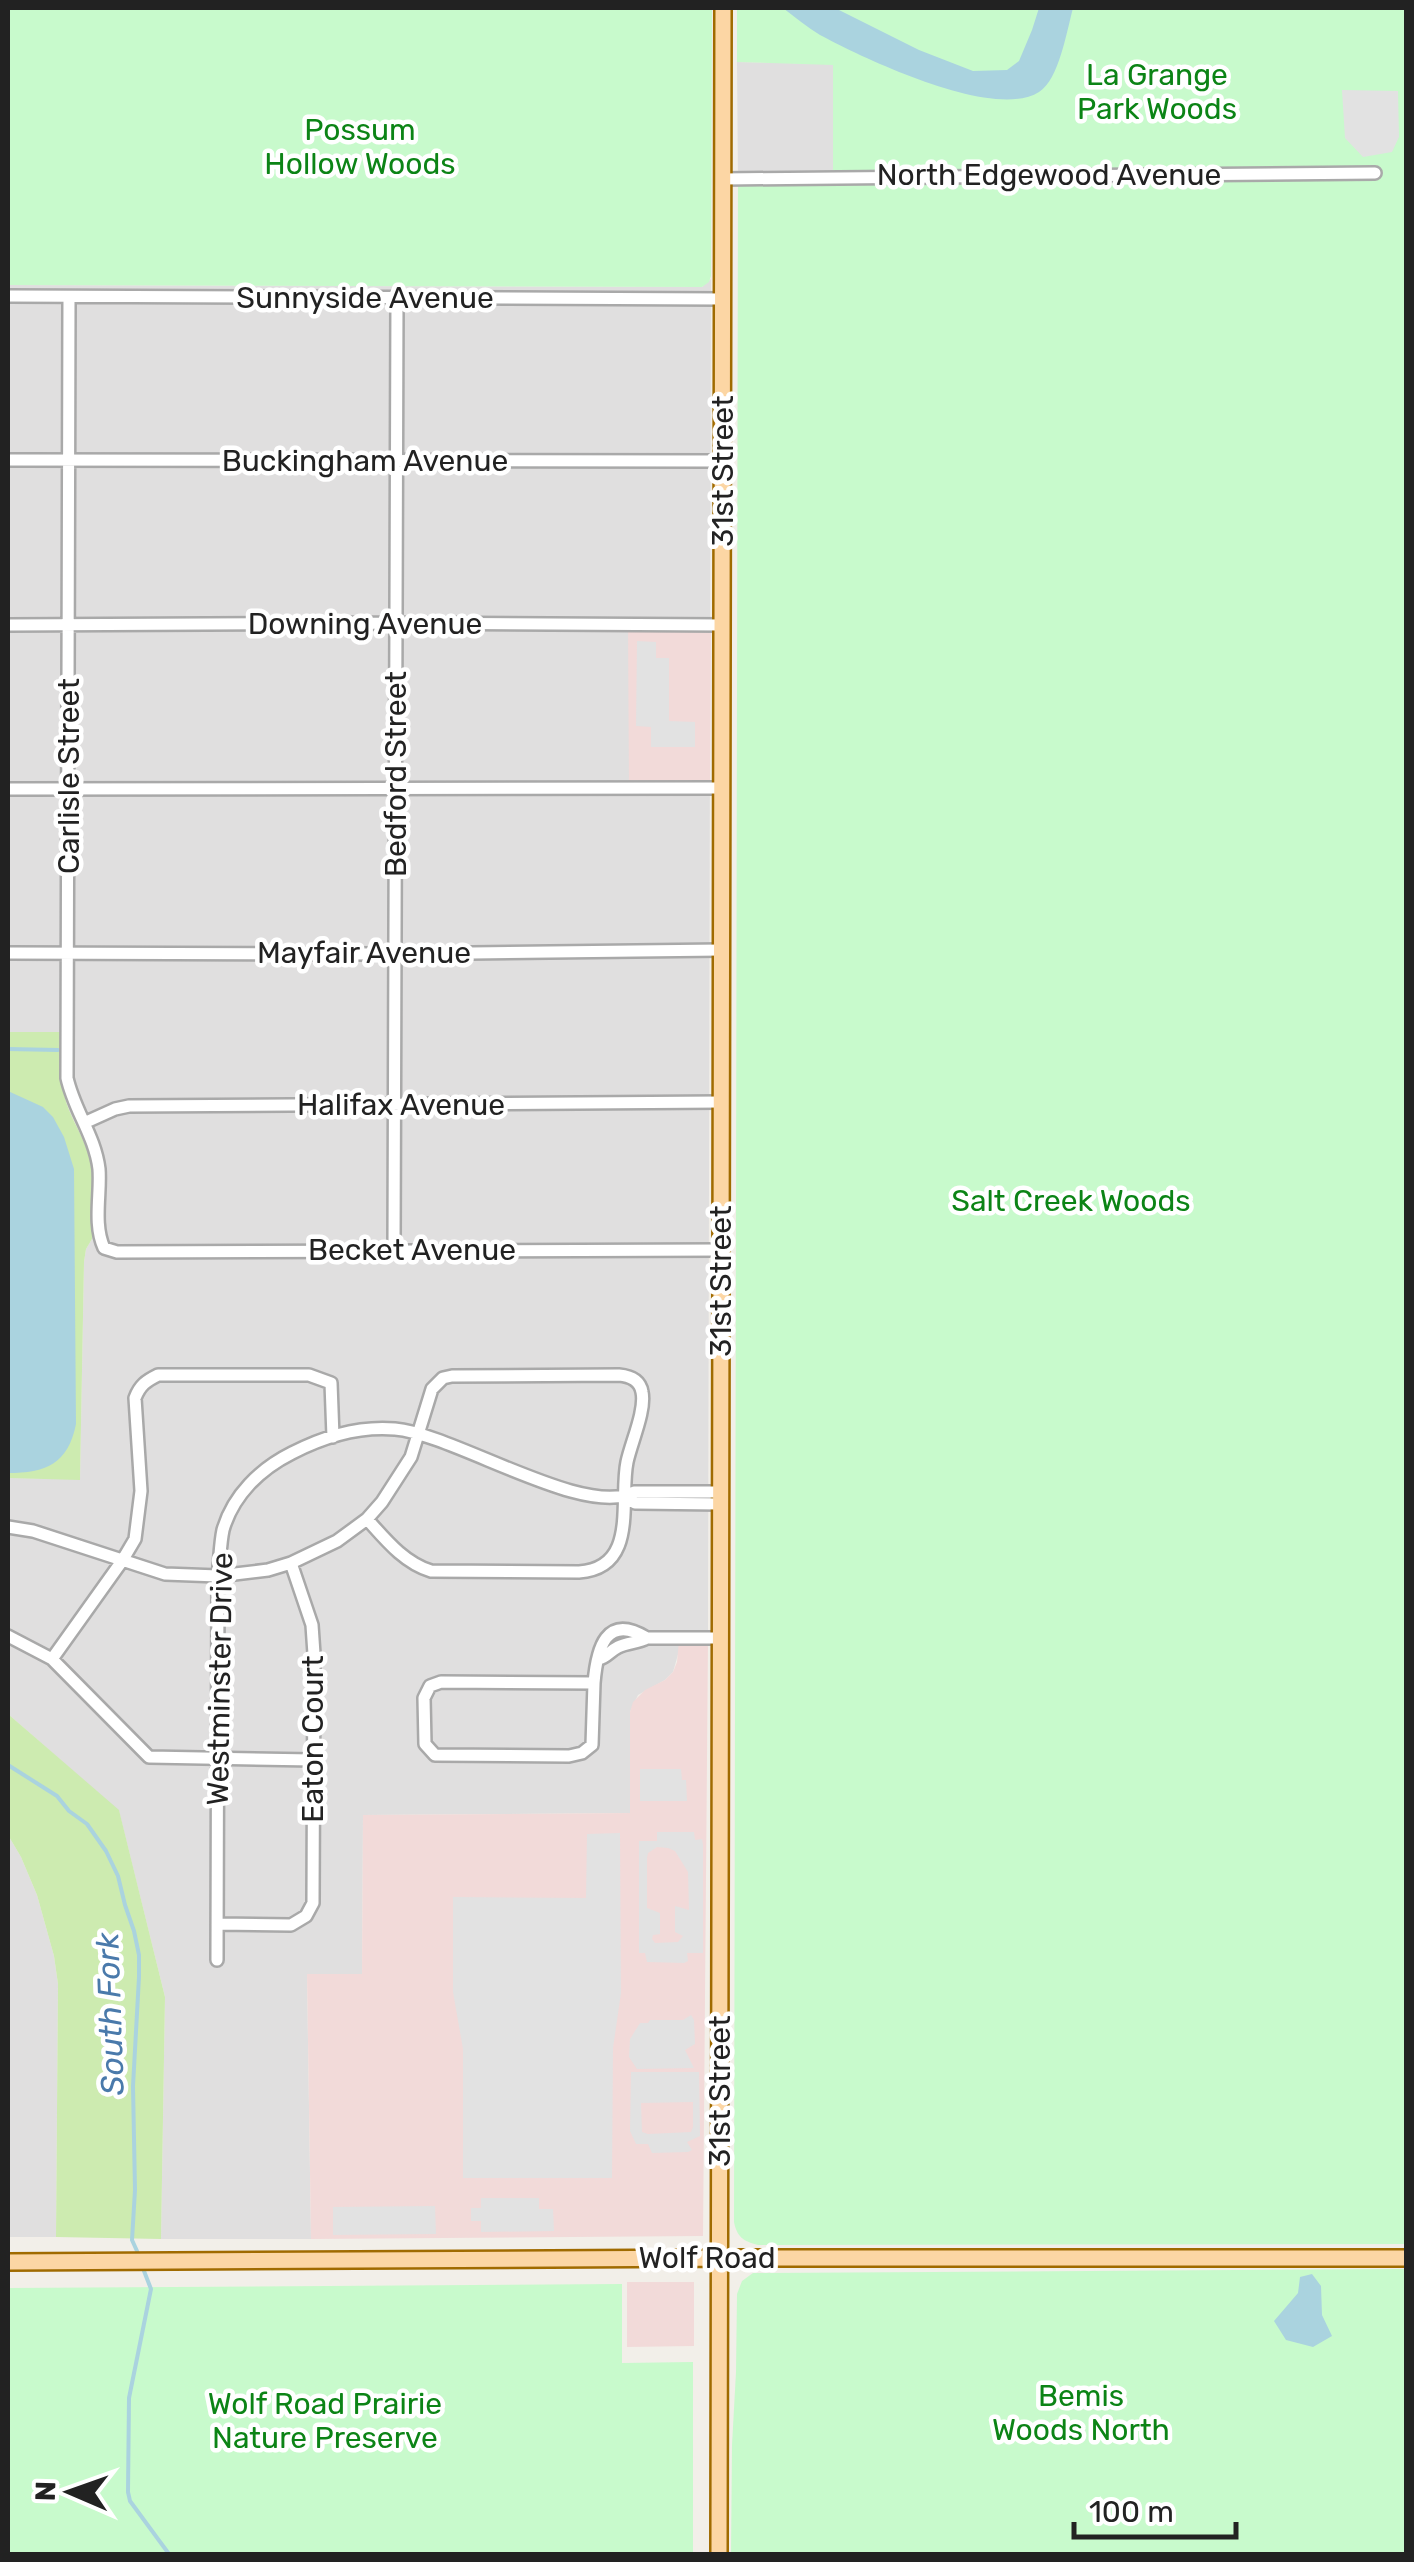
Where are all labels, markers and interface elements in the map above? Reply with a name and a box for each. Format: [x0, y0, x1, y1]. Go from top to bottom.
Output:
park label: La Grange Park Woods [1077, 57, 1237, 127]
park label: Possum Hollow Woods [264, 112, 456, 182]
street label: North Edgewood Avenue [877, 157, 1221, 193]
street label: Sunnyside Avenue [236, 280, 494, 316]
street label: 31st Street [705, 395, 741, 547]
street label: Buckingham Avenue [222, 443, 508, 479]
street label: Downing Avenue [248, 606, 482, 642]
street label: Bedford Street [378, 671, 414, 877]
street label: Carlisle Street [51, 678, 87, 874]
street label: Mayfair Avenue [257, 935, 471, 971]
street label: Halifax Avenue [297, 1087, 505, 1123]
park label: Salt Creek Woods [951, 1183, 1191, 1219]
street label: 31st Street [703, 1205, 739, 1357]
street label: Becket Avenue [308, 1232, 516, 1268]
street label: Westminster Drive [200, 1552, 240, 1806]
street label: Eaton Court [295, 1655, 331, 1823]
water label: South Fork [88, 1932, 132, 2096]
street label: 31st Street [702, 2015, 738, 2167]
street label: Wolf Road [638, 2240, 776, 2276]
park label: Bemis Woods North [992, 2378, 1170, 2448]
park label: Wolf Road Prairie Nature Preserve [208, 2386, 442, 2456]
north arrow [20, 2442, 120, 2542]
scale bar [1074, 2477, 1236, 2539]
text: N [29, 2481, 62, 2502]
text: 100 m [1089, 2494, 1174, 2530]

